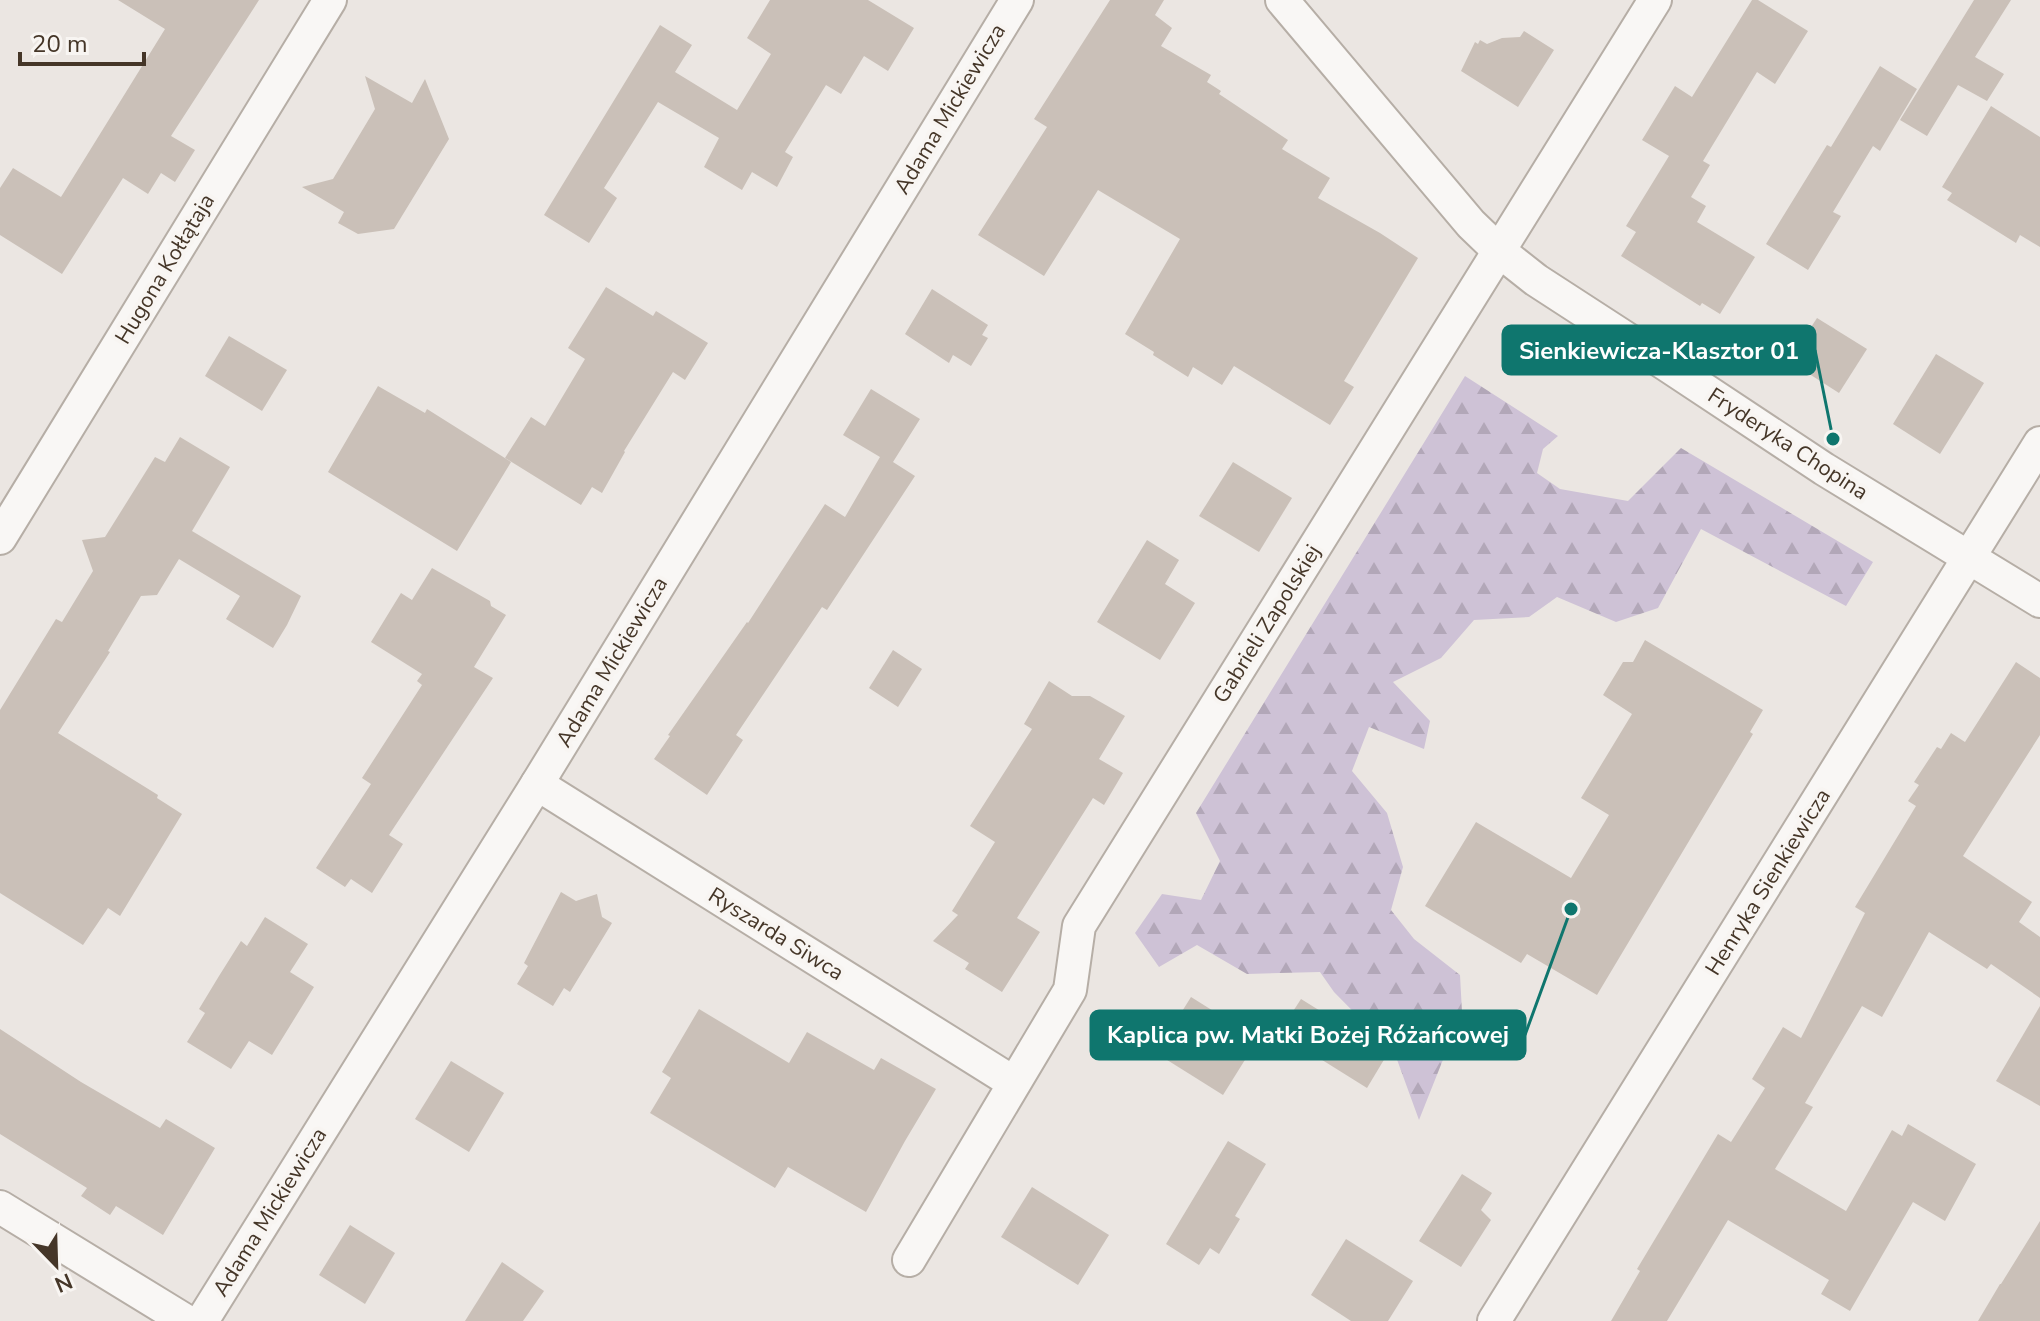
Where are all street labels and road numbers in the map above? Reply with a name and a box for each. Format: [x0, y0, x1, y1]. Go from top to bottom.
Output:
street label: Adama Mickiewicza [887, 18, 1013, 200]
street label: Hugona Kołłątaja [108, 188, 222, 350]
street label: Fryderyka Chopina [1702, 381, 1874, 507]
street label: Gabrieli Zapolskiej [1206, 539, 1328, 709]
street label: Adama Mickiewicza [549, 571, 675, 753]
street label: Henryka Sienkiewicza [1698, 783, 1838, 981]
street label: Ryszarda Siwca [702, 880, 850, 988]
street label: Adama Mickiewicza [206, 1122, 334, 1302]

